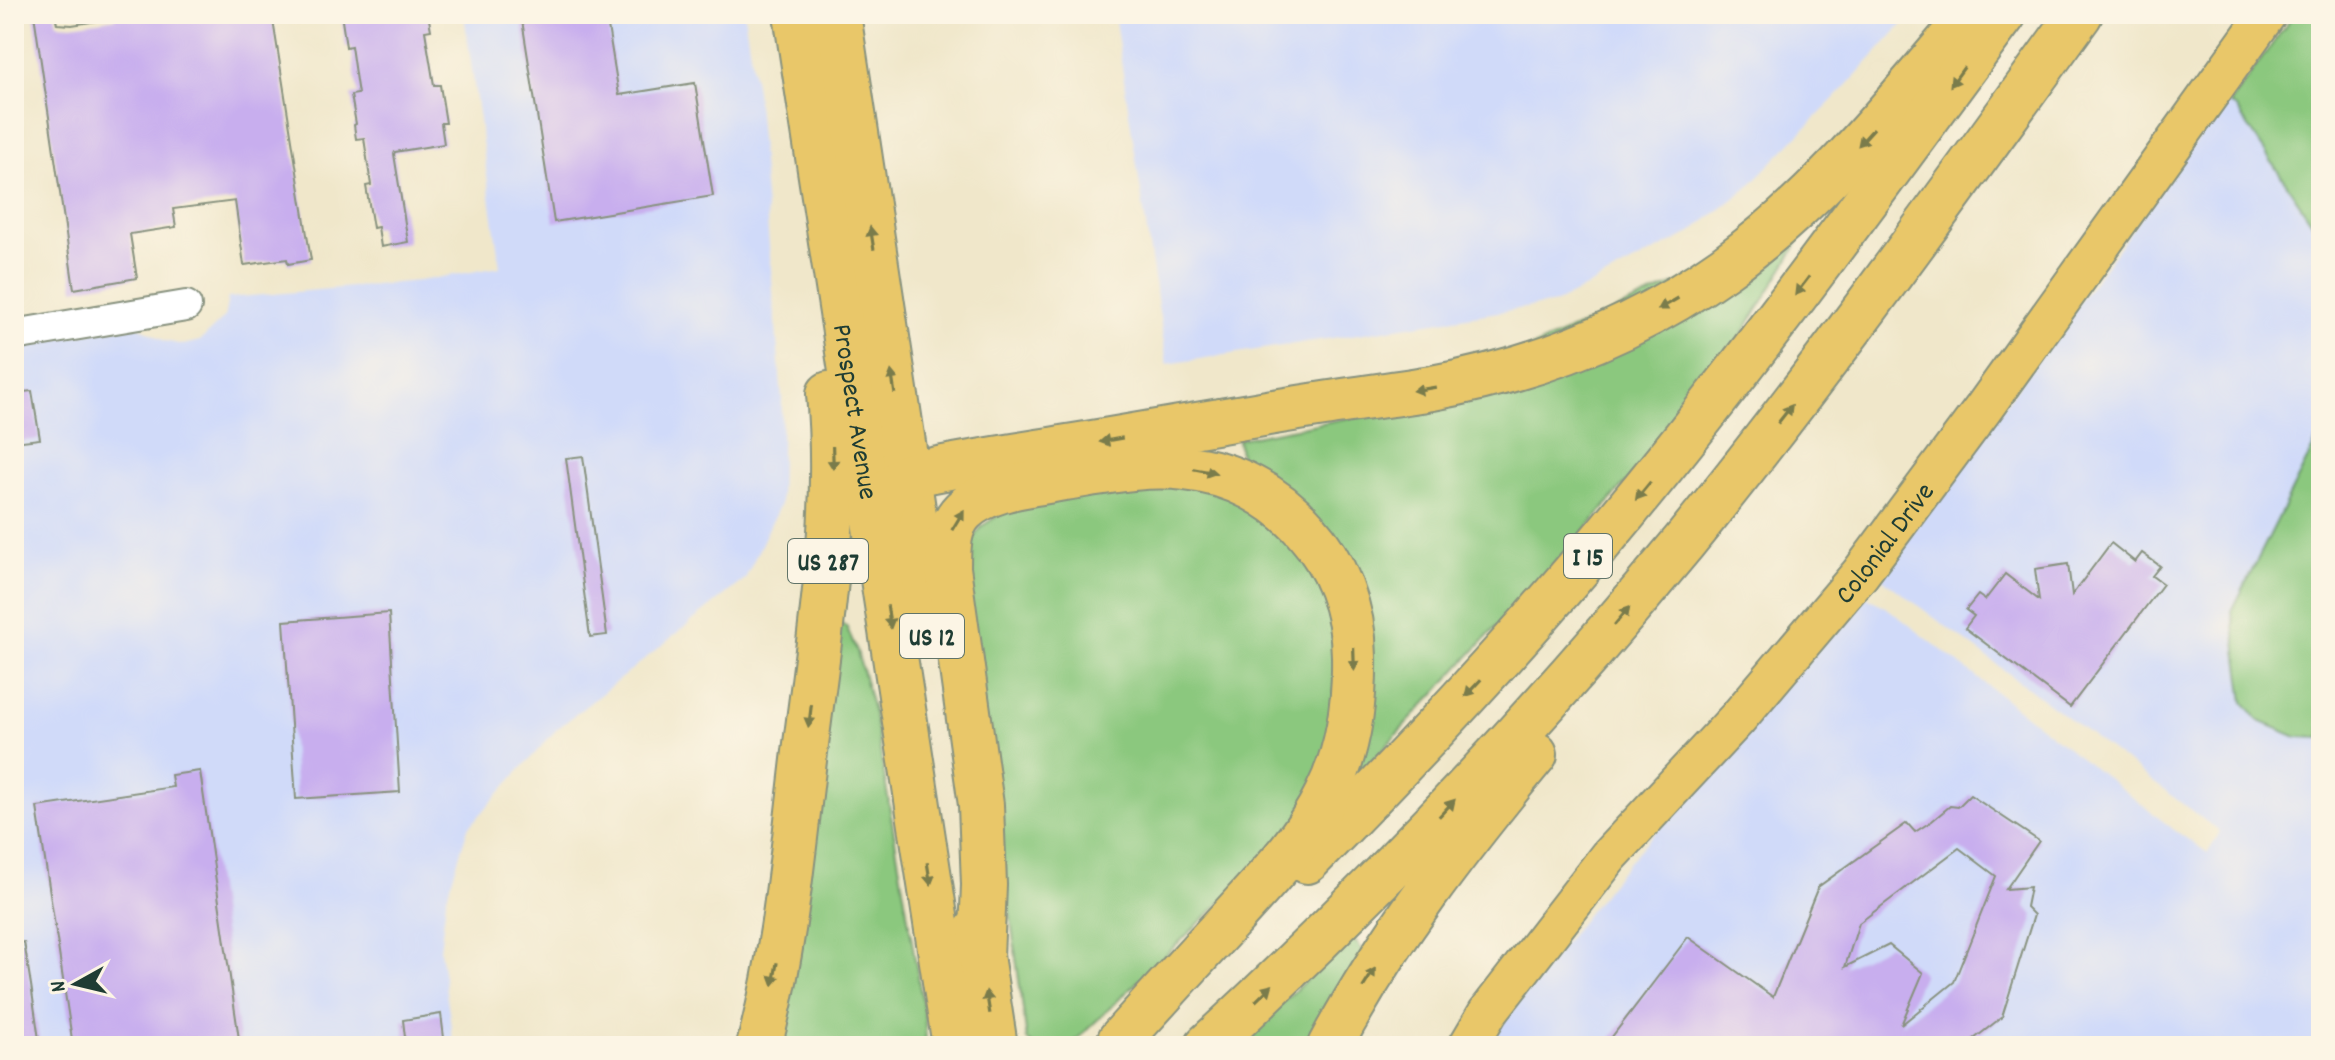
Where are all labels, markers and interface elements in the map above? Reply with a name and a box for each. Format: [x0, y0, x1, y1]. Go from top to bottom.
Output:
one-way arrow [1950, 67, 1966, 87]
one-way arrow [1857, 127, 1875, 146]
one-way arrow [865, 225, 878, 250]
one-way arrow [1795, 275, 1811, 296]
one-way arrow [1657, 296, 1679, 310]
street label: Prospect Avenue [819, 321, 886, 503]
one-way arrow [886, 369, 899, 394]
one-way arrow [1411, 383, 1436, 395]
one-way arrow [1777, 404, 1793, 424]
one-way arrow [1098, 434, 1123, 447]
one-way arrow [826, 446, 839, 471]
one-way arrow [1193, 465, 1218, 478]
street label: Colonial Drive [1828, 476, 1947, 615]
one-way arrow [1635, 481, 1652, 501]
one-way arrow [951, 509, 965, 531]
road number: I 15 [1564, 534, 1612, 578]
road number: US 287 [788, 539, 868, 583]
one-way arrow [883, 605, 896, 630]
one-way arrow [1612, 606, 1630, 625]
road number: US 12 [900, 614, 964, 658]
one-way arrow [1348, 647, 1361, 672]
one-way arrow [1464, 678, 1482, 697]
one-way arrow [803, 704, 816, 729]
one-way arrow [1438, 799, 1456, 818]
one-way arrow [923, 862, 936, 887]
north arrow [36, 944, 116, 1024]
one-way arrow [768, 962, 780, 987]
one-way arrow [1362, 967, 1376, 989]
text: N [44, 979, 76, 994]
one-way arrow [1254, 984, 1273, 1002]
one-way arrow [981, 989, 994, 1014]

